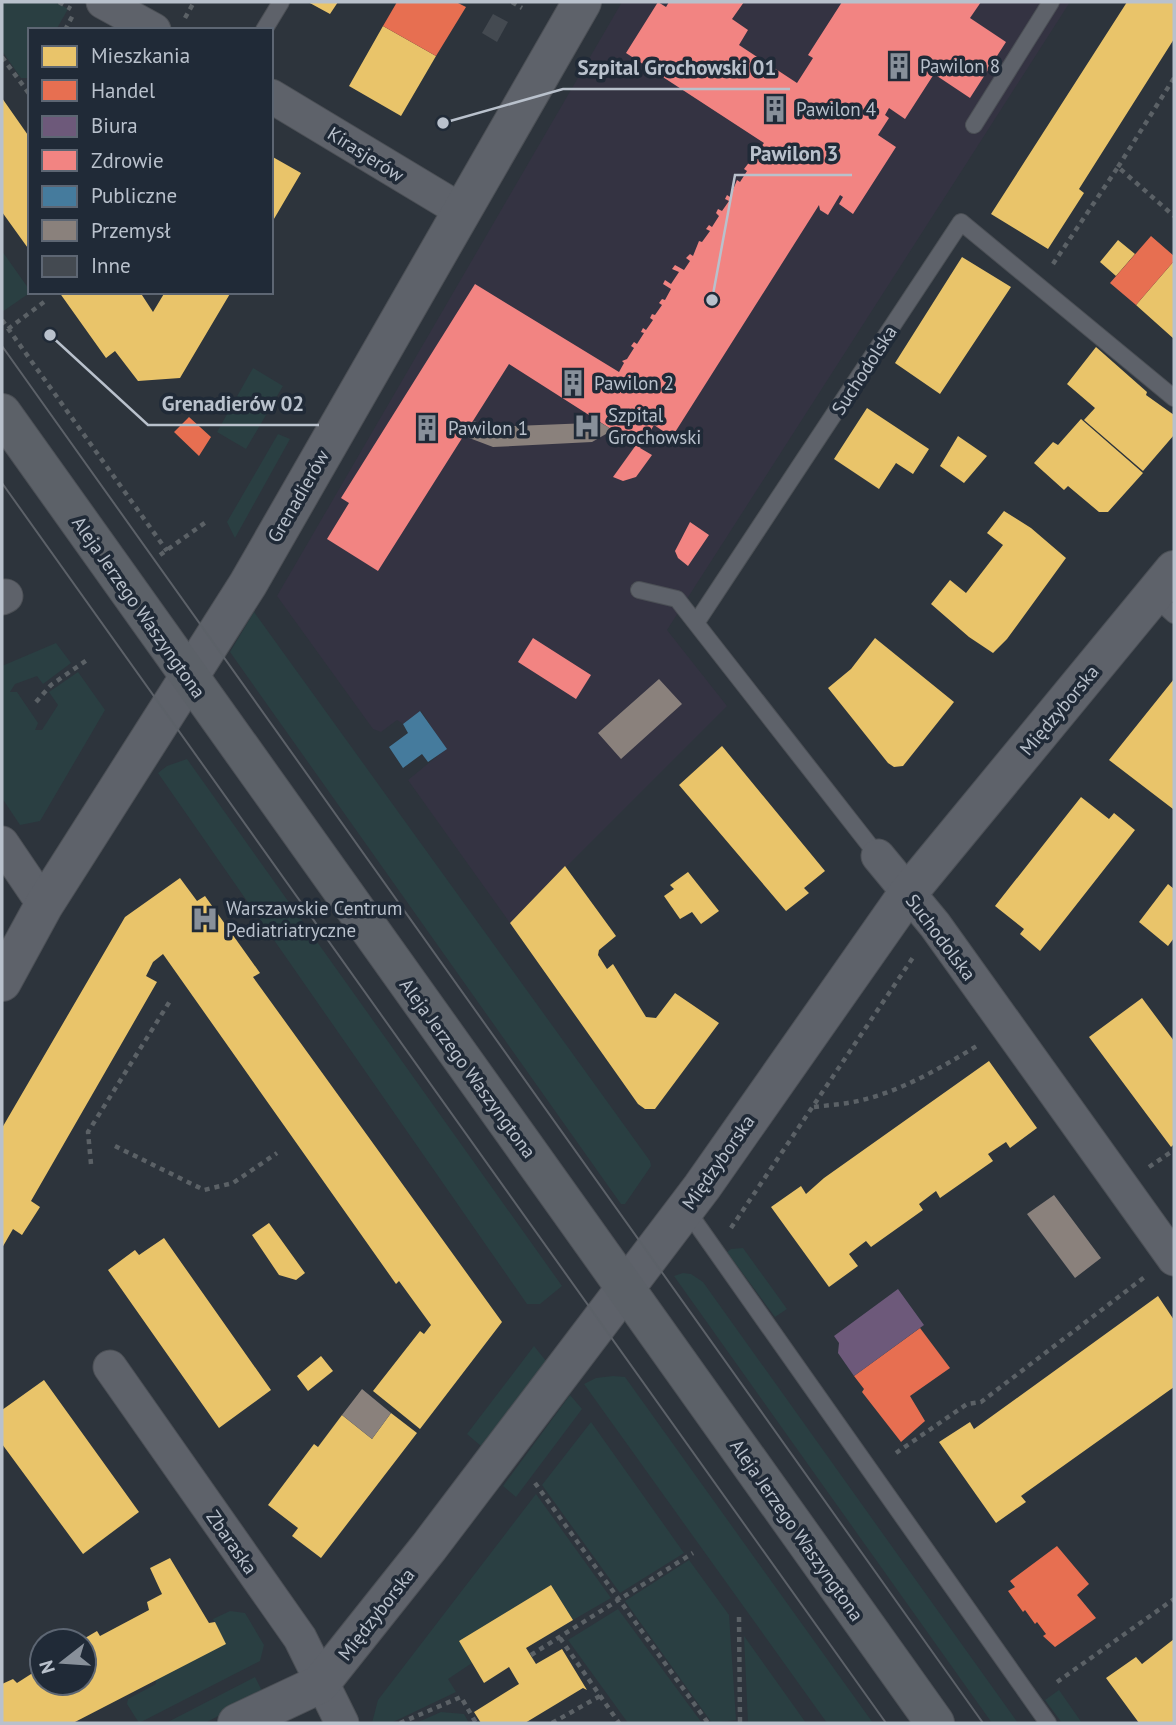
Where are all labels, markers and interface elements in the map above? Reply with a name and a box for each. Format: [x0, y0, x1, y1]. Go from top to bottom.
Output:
legend [28, 28, 273, 294]
text: Mieszkania [91, 42, 190, 69]
callout: Szpital Grochowski 01 [563, 47, 790, 89]
building icon: Pawilon 8 [884, 51, 914, 81]
text: Szpital Grochowski 01 [578, 54, 776, 81]
place label: Pawilon 8 [920, 54, 1000, 78]
text: Handel [91, 77, 155, 104]
building icon: Pawilon 4 [760, 94, 790, 124]
place label: Pawilon 4 [796, 97, 876, 121]
text: Biura [91, 112, 138, 139]
street label: Kirasjerów [323, 121, 409, 187]
callout: Pawilon 3 [735, 133, 852, 175]
text: Pawilon 3 [750, 140, 838, 167]
text: Zdrowie [91, 147, 164, 174]
text: Publiczne [91, 182, 177, 209]
text: Przemysł [91, 217, 171, 244]
text: Inne [91, 252, 131, 279]
street label: Suchodolska [826, 321, 902, 419]
building icon: Pawilon 2 [558, 368, 588, 398]
place label: Pawilon 2 [594, 371, 674, 395]
callout: Grenadierów 02 [148, 383, 319, 425]
text: Grenadierów 02 [162, 390, 304, 417]
place label: Szpital Grochowski [608, 403, 701, 449]
hospital icon: Szpital Grochowski [572, 411, 602, 441]
building icon: Pawilon 1 [412, 413, 442, 443]
place label: Pawilon 1 [448, 416, 528, 440]
street label: Grenadierów [262, 445, 334, 547]
street label: Aleja Jerzego Waszyngtona [67, 511, 211, 703]
street label: Międzyborska [1014, 660, 1104, 760]
street label: Suchodolska [901, 889, 981, 985]
place label: Warszawskie Centrum Pediatriatryczne [226, 896, 402, 942]
hospital icon: Warszawskie Centrum Pediatriatryczne [190, 904, 220, 934]
street label: Aleja Jerzego Waszyngtona [395, 973, 541, 1163]
street label: Międzyborska [676, 1110, 760, 1214]
street label: Aleja Jerzego Waszyngtona [725, 1434, 869, 1626]
street label: Zbaraska [201, 1505, 263, 1579]
street label: Międzyborska [332, 1563, 420, 1665]
north arrow [28, 1627, 98, 1697]
text: N [33, 1657, 60, 1676]

